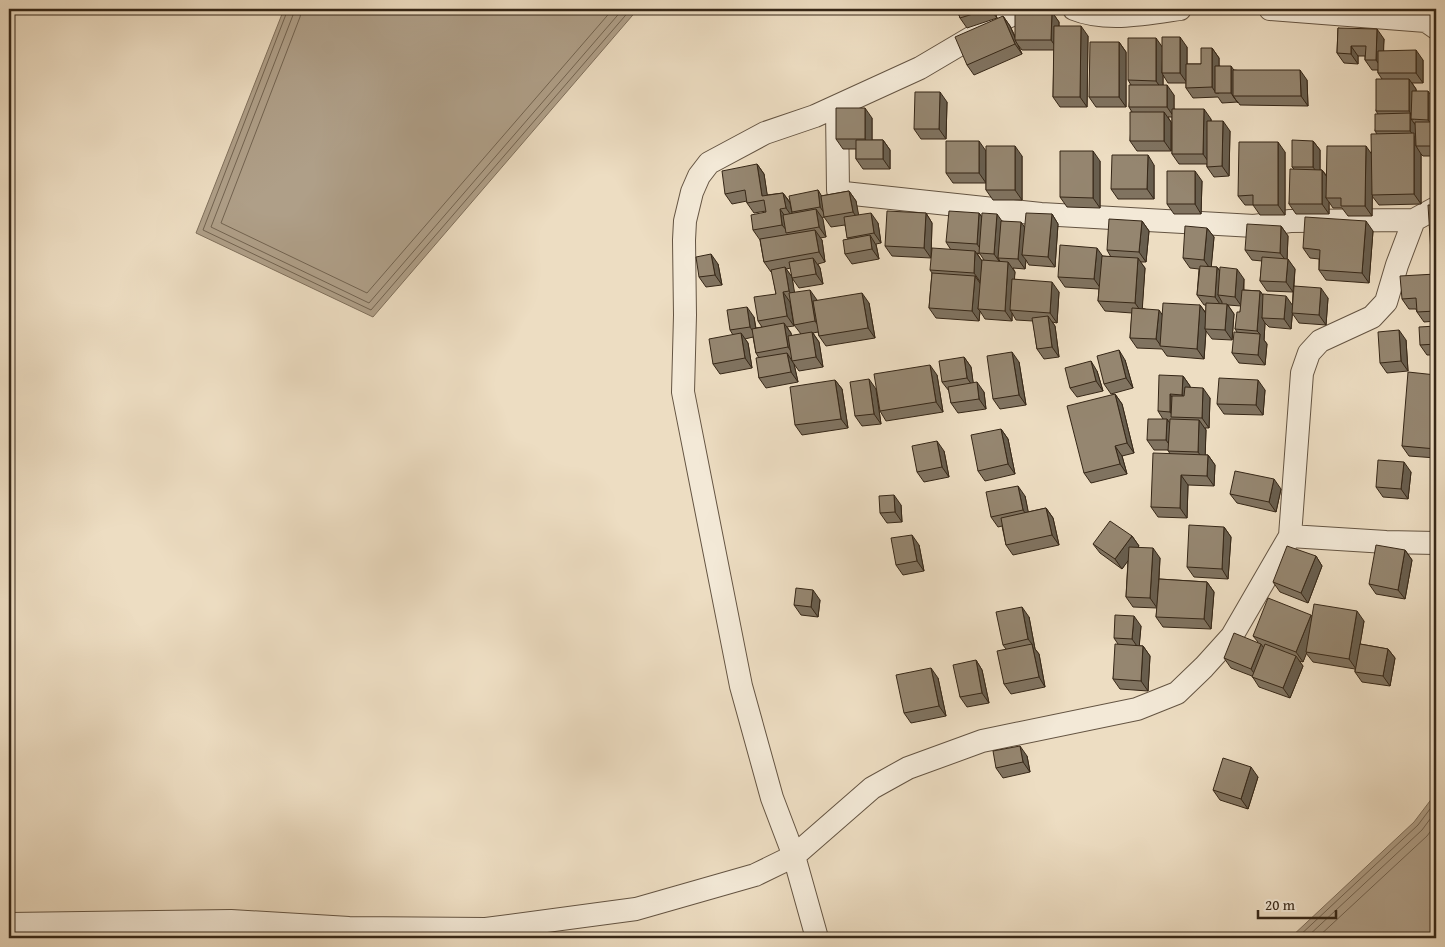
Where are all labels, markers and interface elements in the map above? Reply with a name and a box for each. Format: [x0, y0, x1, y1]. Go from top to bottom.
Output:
scale bar [1258, 887, 1335, 919]
text: 20 m [1265, 894, 1296, 915]

